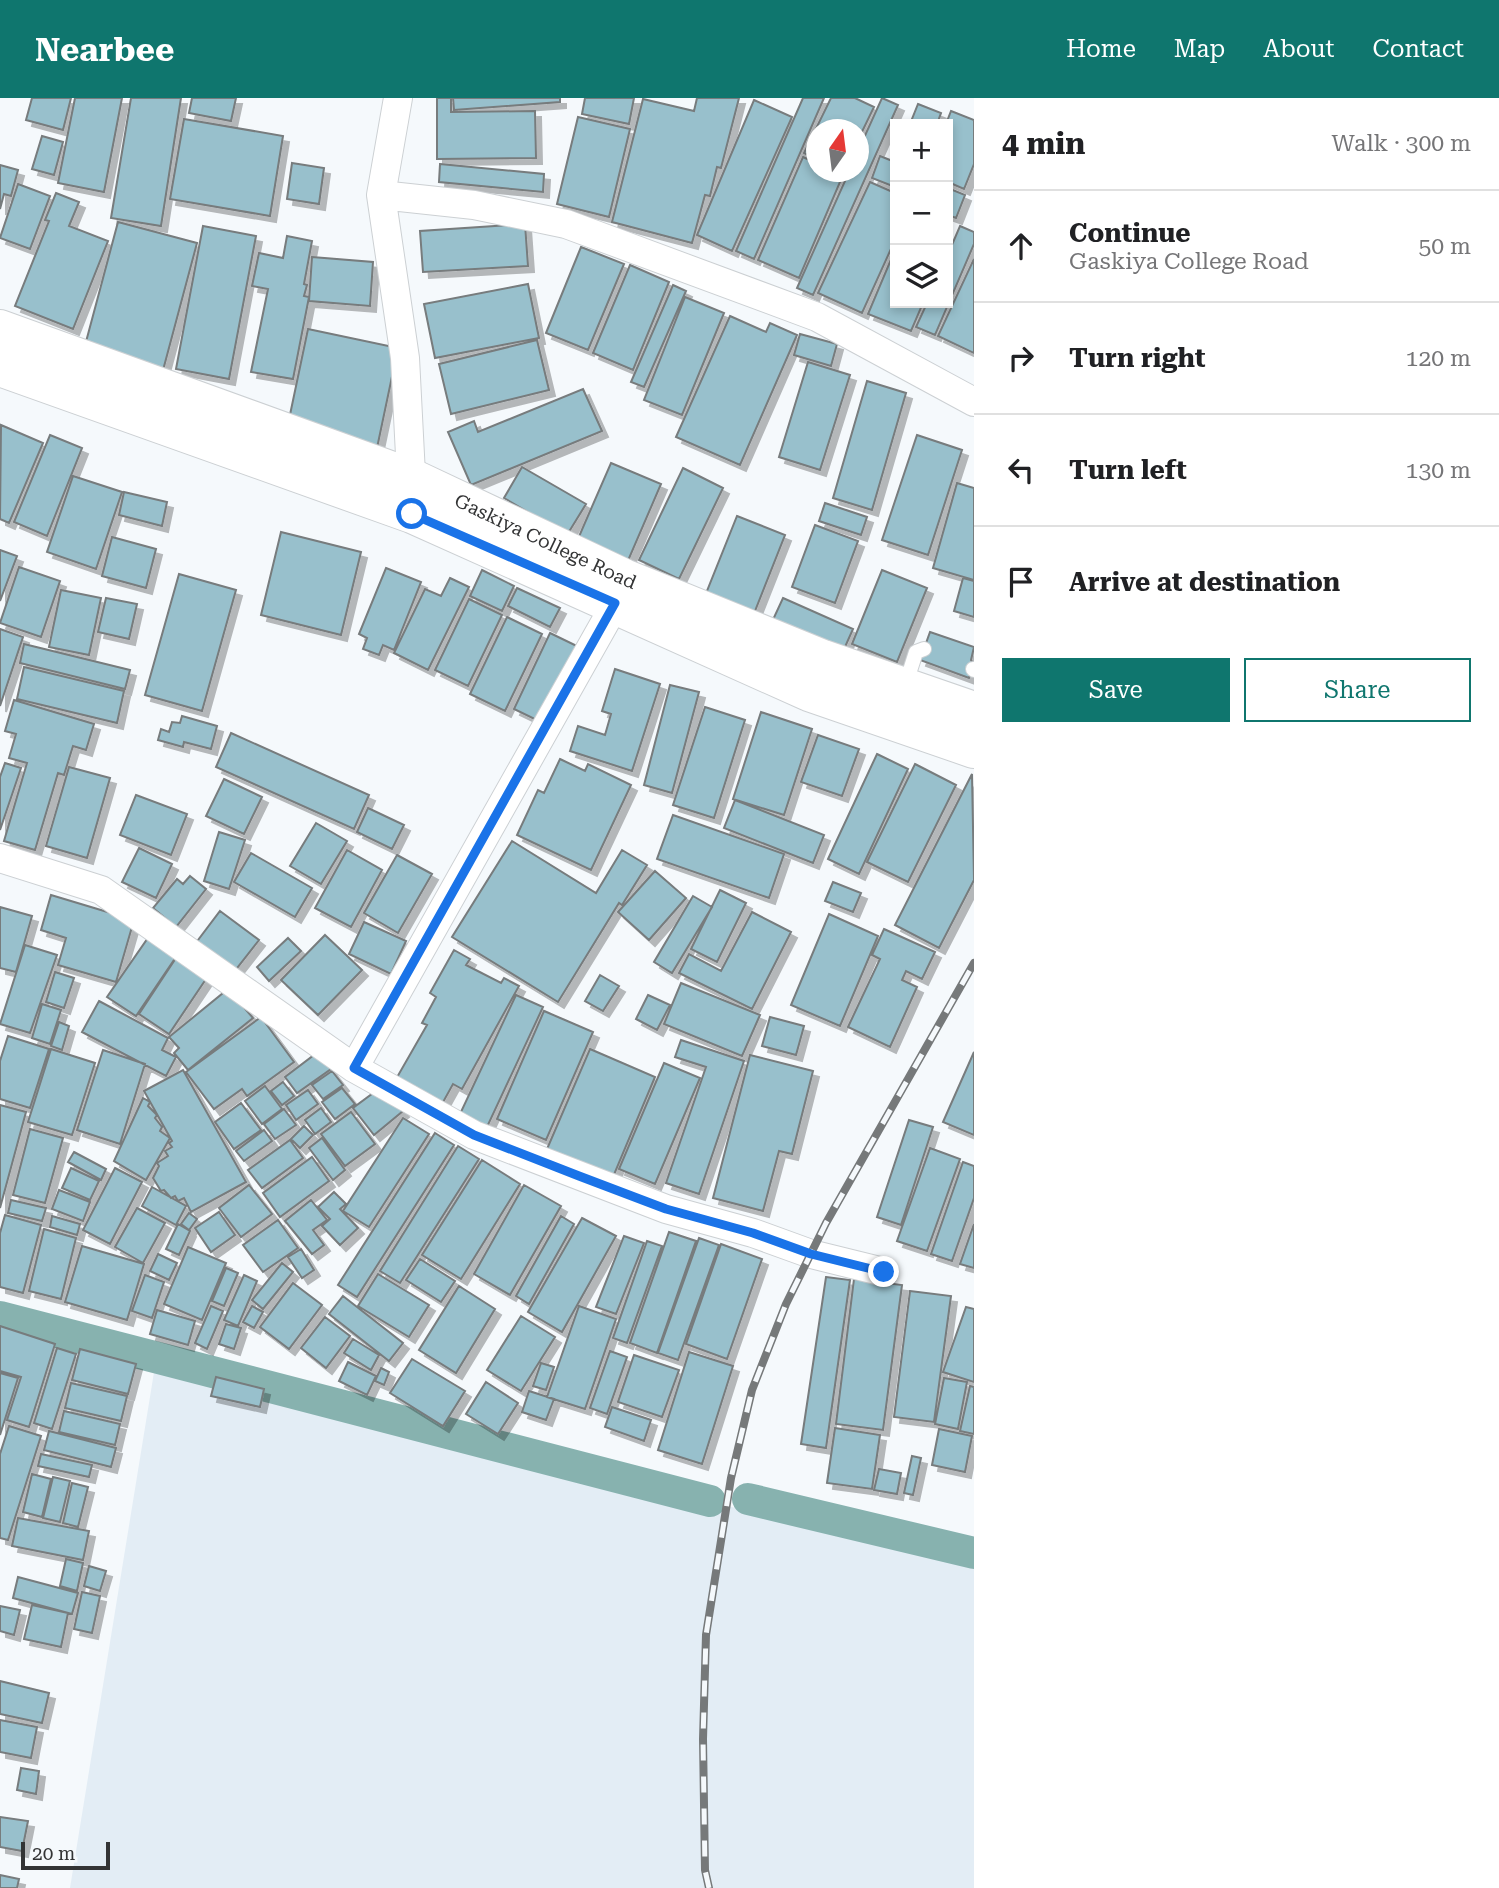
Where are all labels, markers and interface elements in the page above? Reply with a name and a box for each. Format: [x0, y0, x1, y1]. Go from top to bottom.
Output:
text: Nearbee [35, 30, 174, 69]
text: Home [1066, 35, 1136, 63]
text: Map [1174, 35, 1225, 63]
text: About [1263, 35, 1334, 63]
text: Contact [1372, 35, 1464, 63]
north arrow [806, 119, 869, 182]
map controls [890, 119, 953, 308]
button: + [890, 119, 953, 182]
text: 4 min [1002, 126, 1085, 161]
text: Walk · 300 m [1332, 130, 1471, 157]
button: − [890, 182, 953, 245]
text: Continue [1069, 218, 1191, 248]
icon: ahead [1002, 227, 1040, 265]
text: 50 m [1418, 233, 1471, 260]
button: layers [890, 245, 953, 308]
text: Gaskiya College Road [1069, 248, 1309, 275]
icon: right [1002, 339, 1040, 377]
text: Turn right [1069, 343, 1205, 373]
text: 120 m [1406, 345, 1471, 372]
icon: left [1002, 451, 1040, 489]
text: Turn left [1069, 455, 1187, 485]
text: 130 m [1406, 457, 1471, 484]
street label: Gaskiya College Road [451, 489, 640, 594]
route start [396, 498, 427, 529]
icon: arrive [1002, 563, 1040, 601]
text: Arrive at destination [1069, 567, 1340, 597]
button: Save [1002, 658, 1230, 722]
button: Share [1244, 658, 1471, 722]
route end [868, 1256, 899, 1287]
scale bar [21, 1839, 110, 1871]
text: 20 m [32, 1842, 75, 1865]

